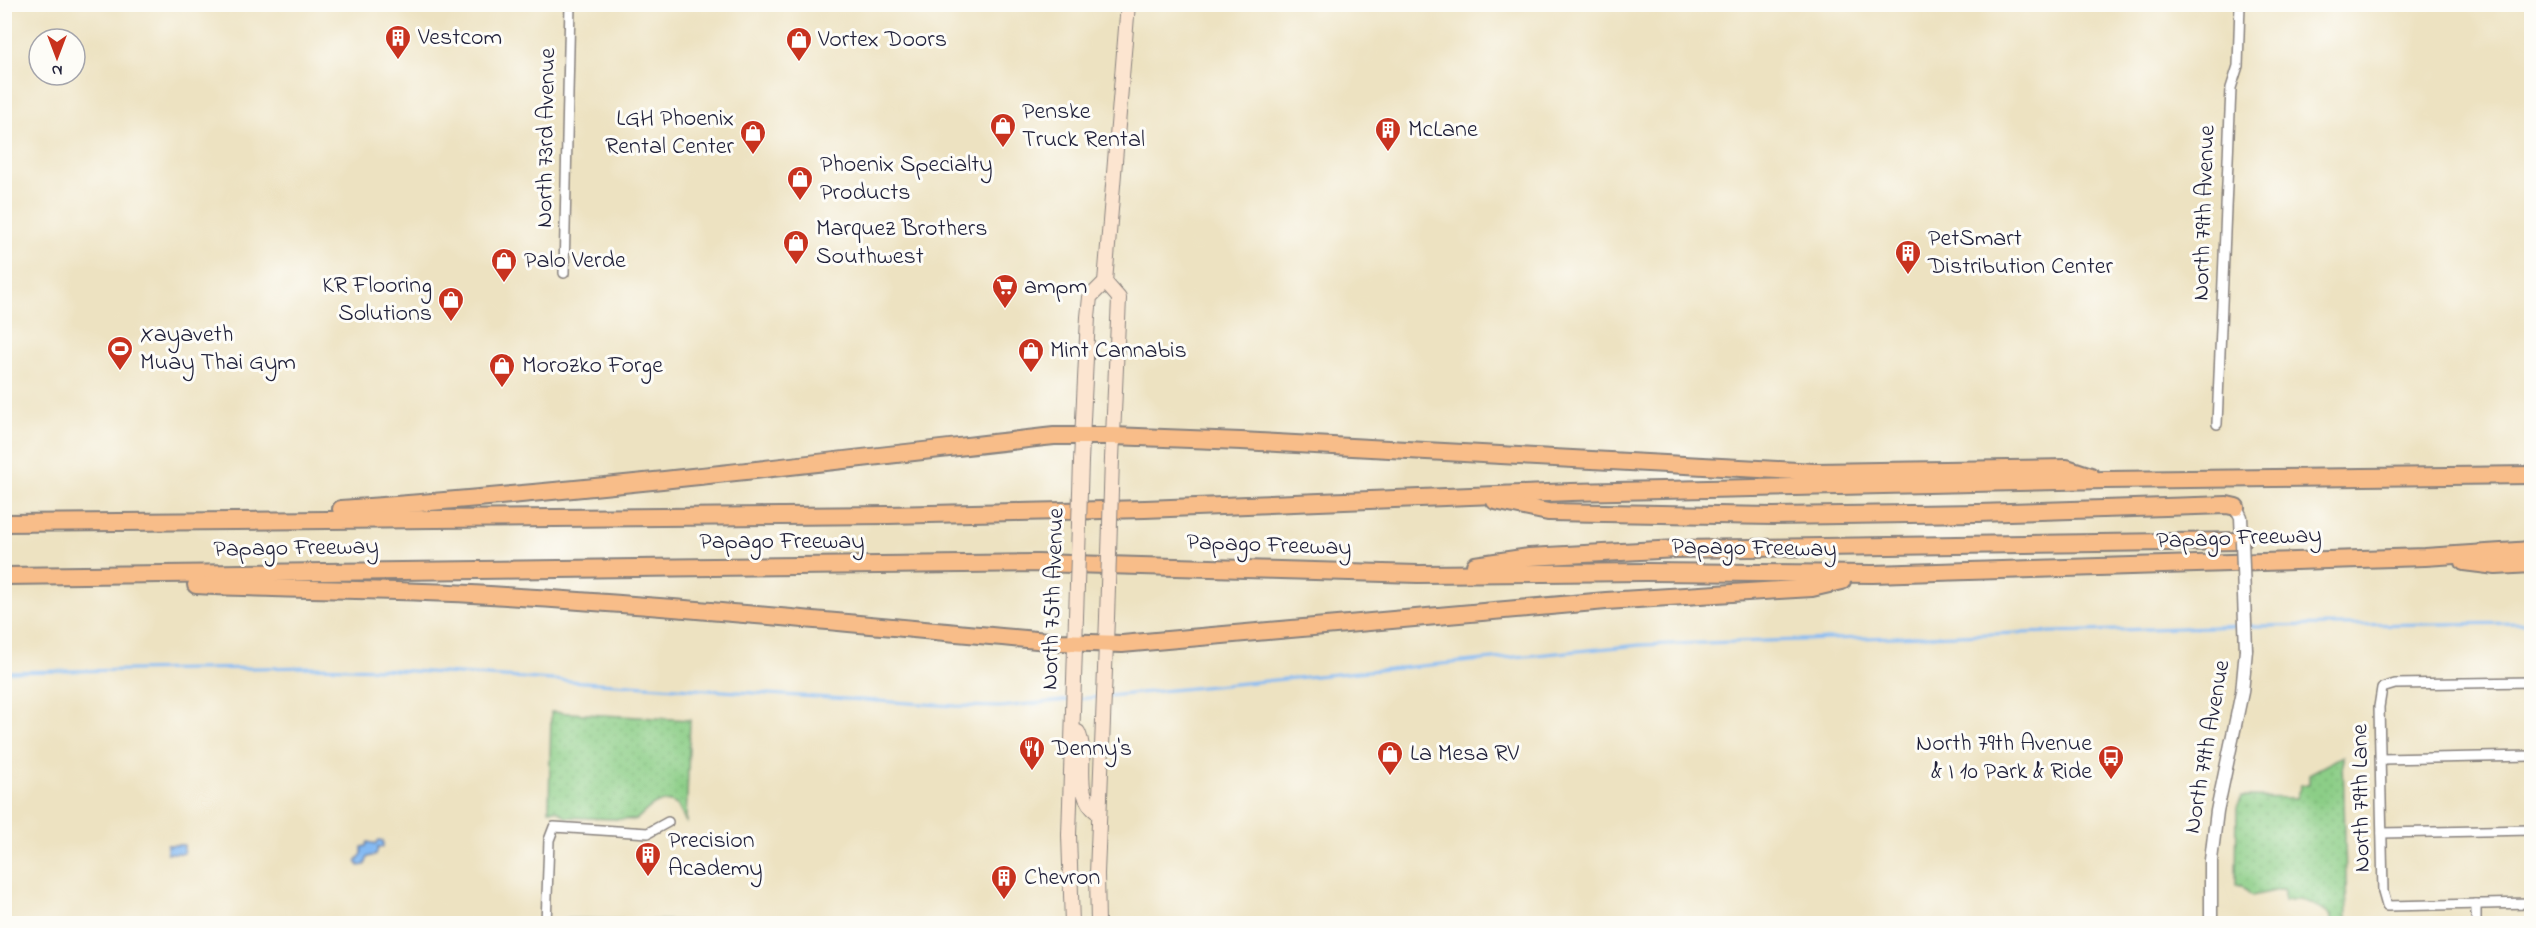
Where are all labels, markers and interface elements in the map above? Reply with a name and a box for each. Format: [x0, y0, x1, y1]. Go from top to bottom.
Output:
place label: Vestcom [417, 21, 502, 56]
building icon: Vestcom [383, 23, 413, 61]
place label: Vortex Doors [817, 23, 947, 58]
shop icon: Vortex Doors [784, 25, 814, 63]
north arrow [27, 27, 87, 87]
street label: North 73rd Avenue [528, 47, 566, 228]
text: N [51, 58, 62, 82]
place label: Penske Truck Rental [1022, 95, 1145, 158]
place label: LGH Phoenix Rental Center [605, 102, 735, 165]
shop icon: Penske Truck Rental [988, 111, 1018, 149]
place label: McLane [1408, 113, 1478, 148]
building icon: McLane [1373, 115, 1403, 153]
shop icon: LGH Phoenix Rental Center [738, 118, 768, 156]
street label: North 79th Avenue [2184, 124, 2226, 302]
place label: Phoenix Specialty Products [820, 148, 993, 211]
shop icon: Phoenix Specialty Products [785, 164, 815, 202]
place label: Marquez Brothers Southwest [816, 212, 987, 275]
place label: PetSmart Distribution Center [1927, 222, 2114, 285]
shop icon: Marquez Brothers Southwest [781, 228, 811, 266]
building icon: PetSmart Distribution Center [1893, 238, 1923, 276]
place label: Palo Verde [524, 244, 626, 279]
shop icon: Palo Verde [489, 246, 519, 284]
place label: KR Flooring Solutions [322, 269, 432, 332]
place label: ampm [1024, 270, 1087, 305]
supermarket icon: ampm [990, 272, 1020, 310]
shop icon: KR Flooring Solutions [436, 285, 466, 323]
place label: Xayaveth Muay Thai Gym [140, 318, 296, 382]
sports icon: Xayaveth Muay Thai Gym [105, 334, 135, 372]
place label: Mint Cannabis [1050, 334, 1187, 369]
shop icon: Mint Cannabis [1016, 336, 1046, 374]
place label: Morozko Forge [522, 349, 663, 384]
shop icon: Morozko Forge [487, 351, 517, 389]
street label: North 75th Avenue [1033, 507, 1075, 691]
street label: Papago Freeway [2156, 519, 2322, 560]
street label: Papago Freeway [699, 525, 865, 561]
street label: Papago Freeway [1186, 526, 1352, 567]
street label: Papago Freeway [213, 530, 379, 569]
street label: Papago Freeway [1671, 530, 1837, 569]
street label: North 79th Avenue [2175, 657, 2241, 837]
street label: North 79th Lane [2343, 723, 2381, 873]
place label: North 79th Avenue & I 10 Park & Ride [1916, 727, 2092, 790]
place label: Denny's [1051, 732, 1132, 768]
restaurant icon: Denny's [1017, 734, 1047, 772]
place label: La Mesa RV [1410, 737, 1520, 772]
shop icon: La Mesa RV [1375, 739, 1405, 777]
bus stop icon: North 79th Avenue & I 10 Park & Ride [2096, 743, 2126, 781]
place label: Precision Academy [668, 824, 763, 888]
building icon: Precision Academy [633, 840, 663, 878]
place label: Chevron [1024, 861, 1100, 896]
building icon: Chevron [989, 863, 1019, 901]

